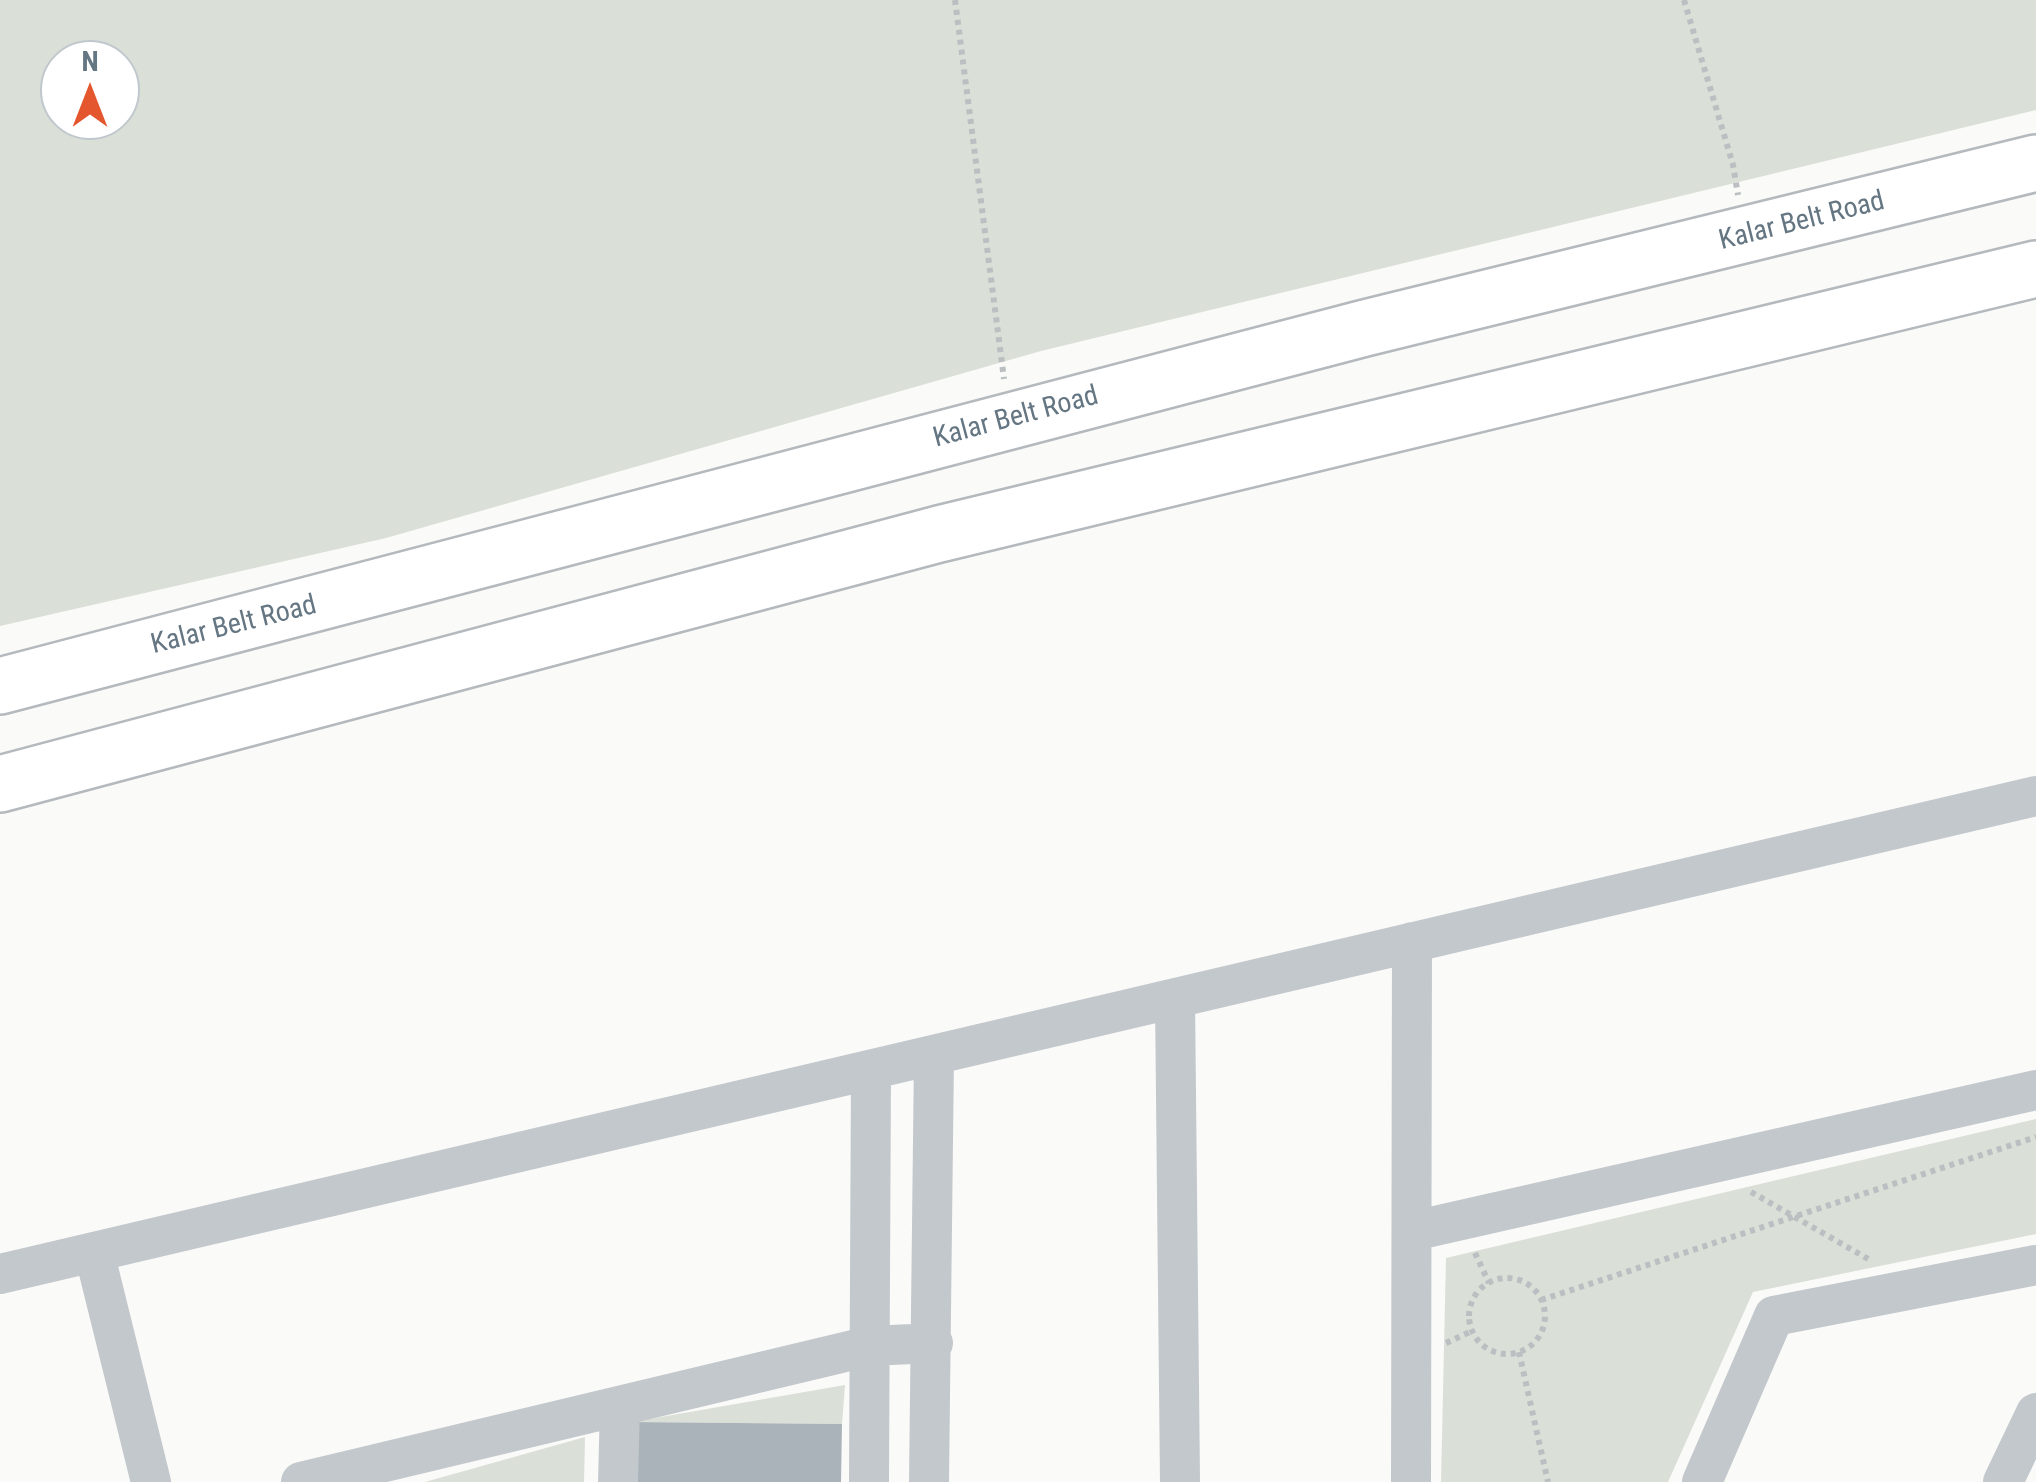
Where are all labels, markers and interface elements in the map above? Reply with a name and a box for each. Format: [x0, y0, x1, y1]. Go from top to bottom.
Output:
north arrow [40, 40, 140, 140]
text: N [81, 45, 99, 78]
street label: Kalar Belt Road [1716, 185, 1888, 259]
street label: Kalar Belt Road [930, 380, 1102, 456]
street label: Kalar Belt Road [148, 589, 320, 663]

